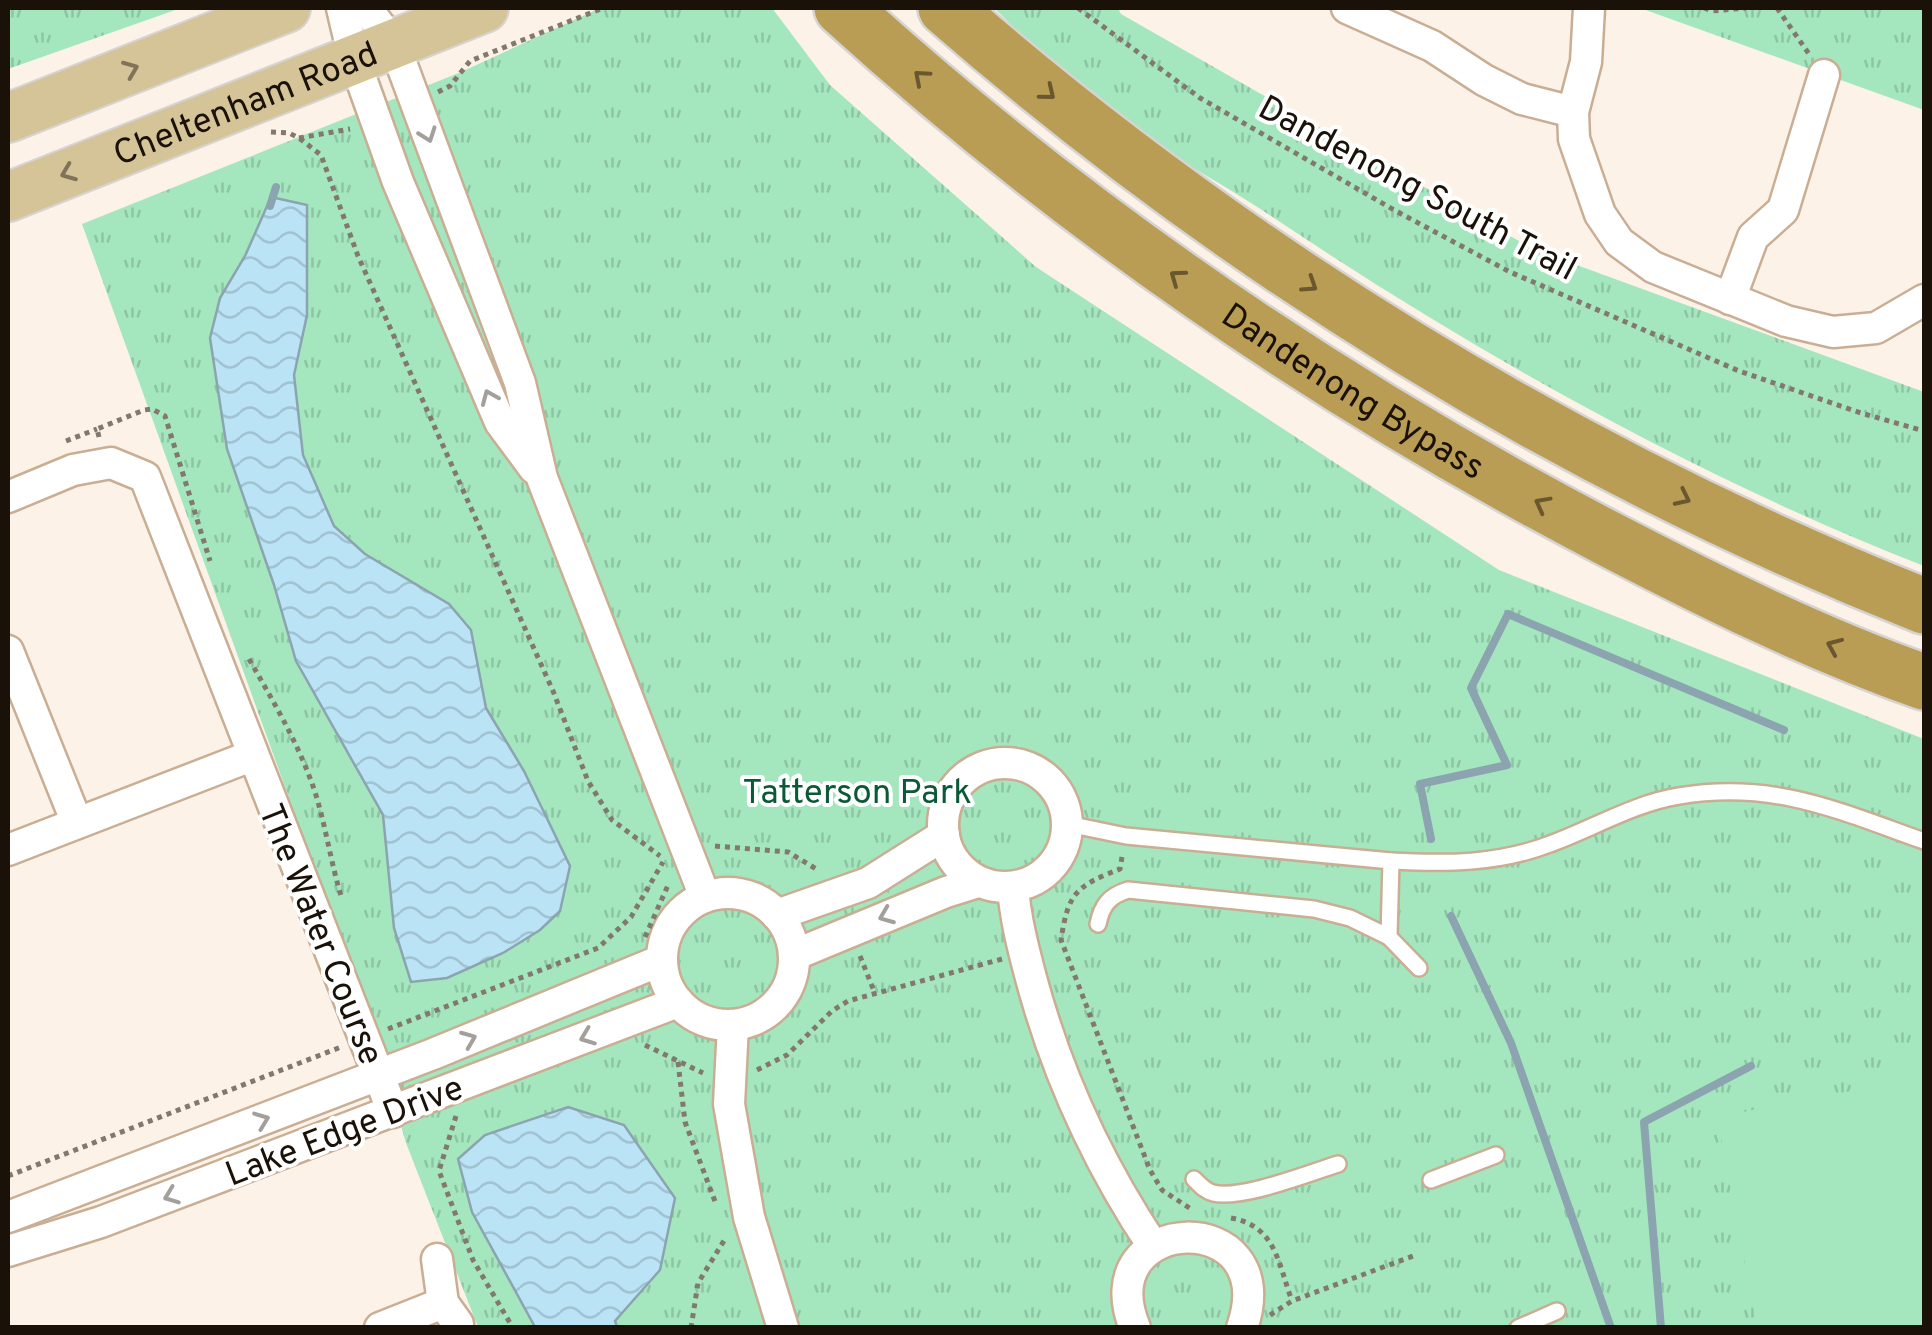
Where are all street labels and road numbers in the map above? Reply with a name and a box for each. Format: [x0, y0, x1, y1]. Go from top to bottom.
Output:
street label: Cheltenham Road [108, 33, 385, 178]
street label: Dandenong South Trail [1250, 87, 1583, 292]
street label: Dandenong Bypass [1212, 295, 1491, 492]
street label: The Water Course [247, 798, 392, 1072]
street label: Lake Edge Drive [220, 1067, 470, 1198]

